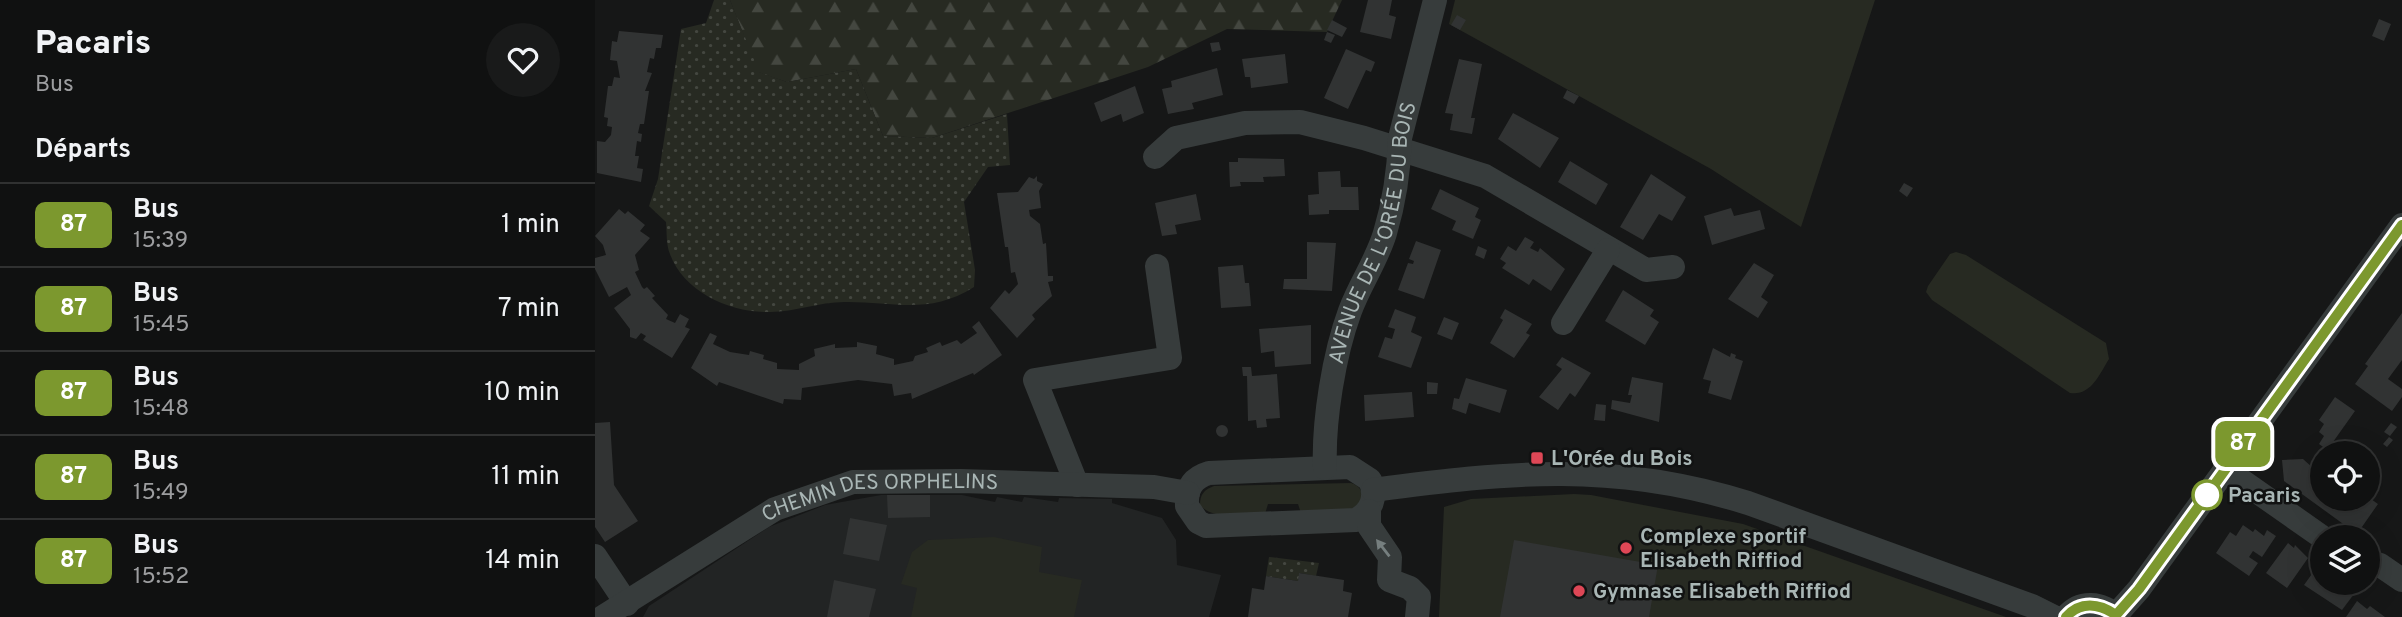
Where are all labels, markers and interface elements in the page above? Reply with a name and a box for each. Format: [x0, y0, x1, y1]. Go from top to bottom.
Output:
button: heart [486, 23, 560, 97]
text: Pacaris [35, 24, 151, 66]
text: Bus [35, 71, 74, 100]
street label: AVENUE DE L'ORÉE DU BOIS [1324, 99, 1424, 367]
text: Départs [35, 134, 131, 167]
text: Bus [133, 194, 179, 227]
text: 1 min [501, 209, 560, 242]
text: 87 [60, 210, 87, 240]
text: 15:39 [133, 227, 188, 256]
text: Bus [133, 278, 179, 311]
text: 7 min [498, 293, 560, 326]
text: 87 [60, 294, 87, 324]
text: 15:45 [133, 311, 190, 340]
text: Bus [133, 362, 179, 395]
text: 10 min [484, 377, 560, 410]
text: 87 [60, 378, 87, 408]
text: 15:48 [133, 395, 189, 424]
line badge: 87 [2211, 421, 2275, 467]
text: 87 [2229, 429, 2257, 459]
map controls [2310, 441, 2380, 595]
button: locate [2310, 441, 2380, 511]
text: Bus [133, 446, 179, 479]
place label: L'Orée du Bois [1551, 446, 1693, 473]
marker: L'Orée du Bois [1529, 450, 1545, 466]
text: 11 min [491, 461, 560, 494]
text: 87 [60, 462, 87, 492]
street label: CHEMIN DES ORPHELINS [757, 469, 999, 529]
text: 15:49 [133, 479, 189, 508]
marker: Pacaris [2192, 480, 2222, 510]
place label: Pacaris [2228, 483, 2301, 510]
place label: Complexe sportif Elisabeth Riffiod [1640, 524, 1806, 575]
button: layers [2310, 525, 2380, 595]
text: Bus [133, 530, 179, 563]
one-way arrow [1375, 540, 1390, 558]
marker: Complexe sportif Elisabeth Riffiod [1618, 540, 1634, 556]
text: 14 min [485, 545, 560, 578]
text: 87 [60, 546, 87, 576]
text: 15:52 [133, 563, 189, 592]
place label: Gymnase Elisabeth Riffiod [1593, 579, 1851, 606]
marker: Gymnase Elisabeth Riffiod [1571, 583, 1587, 599]

